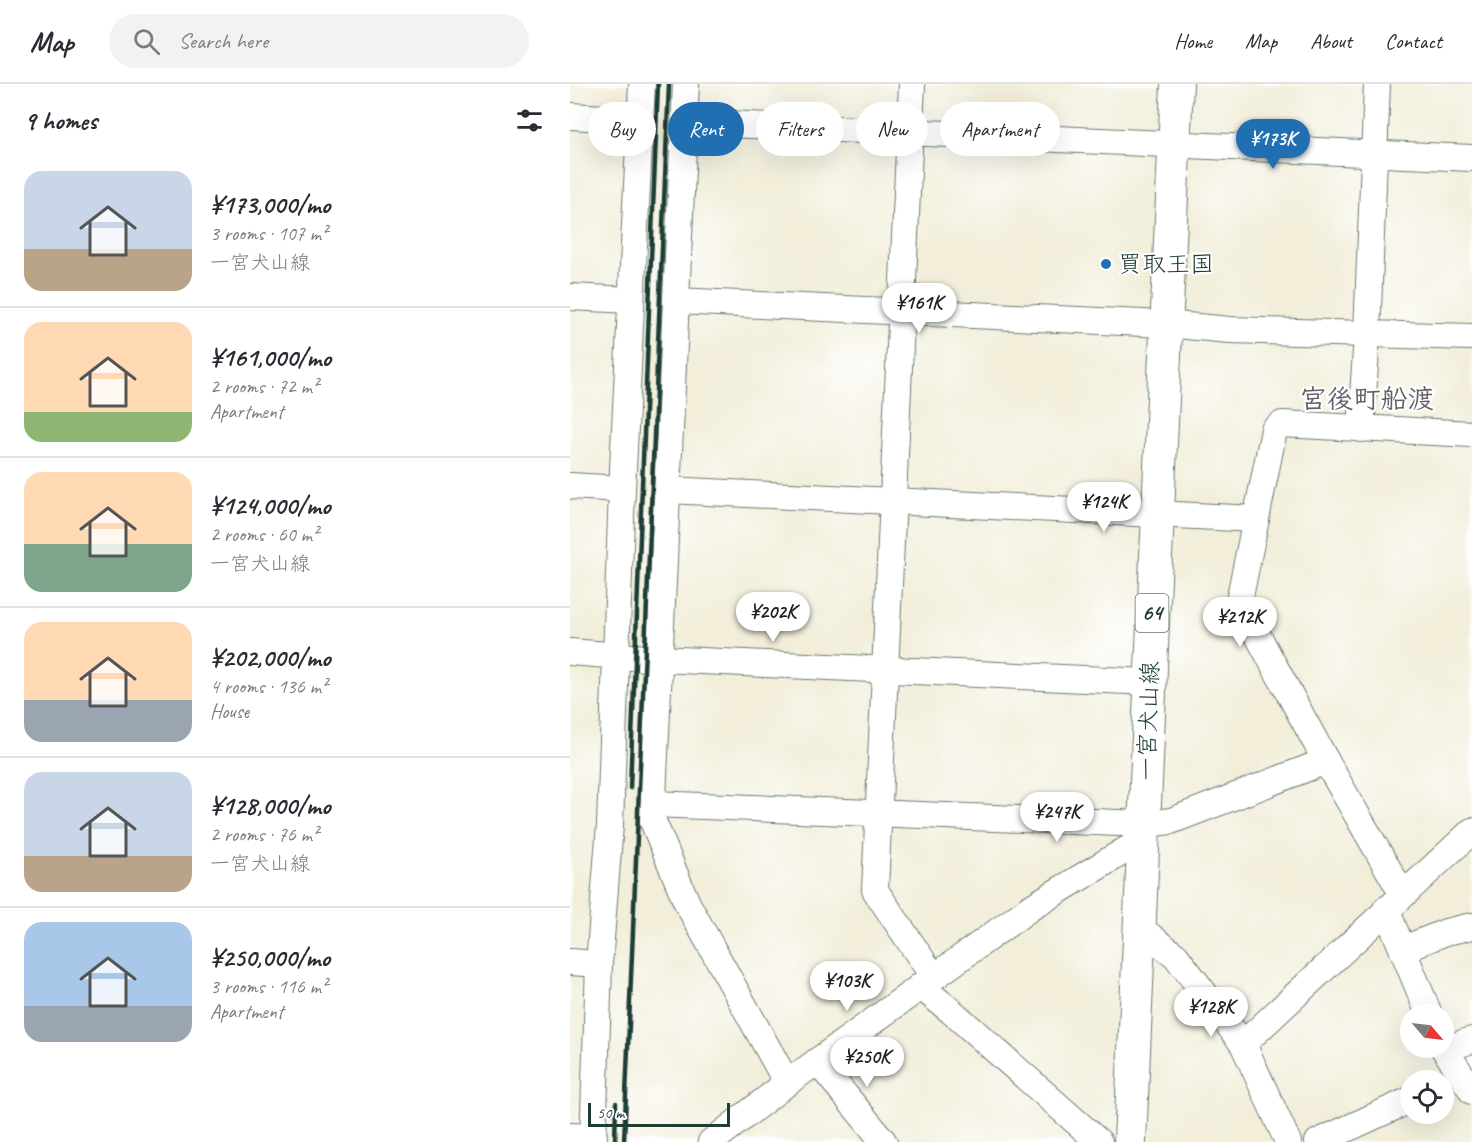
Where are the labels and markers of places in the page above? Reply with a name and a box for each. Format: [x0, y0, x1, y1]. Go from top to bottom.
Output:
pin: ¥173K [1231, 119, 1315, 170]
place label: 買取王国 [1118, 249, 1214, 279]
marker: 買取王国 [1099, 257, 1113, 271]
pin: ¥161K [877, 283, 961, 334]
pin: ¥124K [1062, 482, 1146, 533]
pin: ¥202K [731, 592, 815, 643]
pin: ¥212K [1198, 597, 1282, 648]
pin: ¥247K [1015, 792, 1099, 843]
pin: ¥103K [805, 961, 889, 1012]
pin: ¥128K [1169, 987, 1253, 1038]
pin: ¥250K [825, 1037, 909, 1088]

